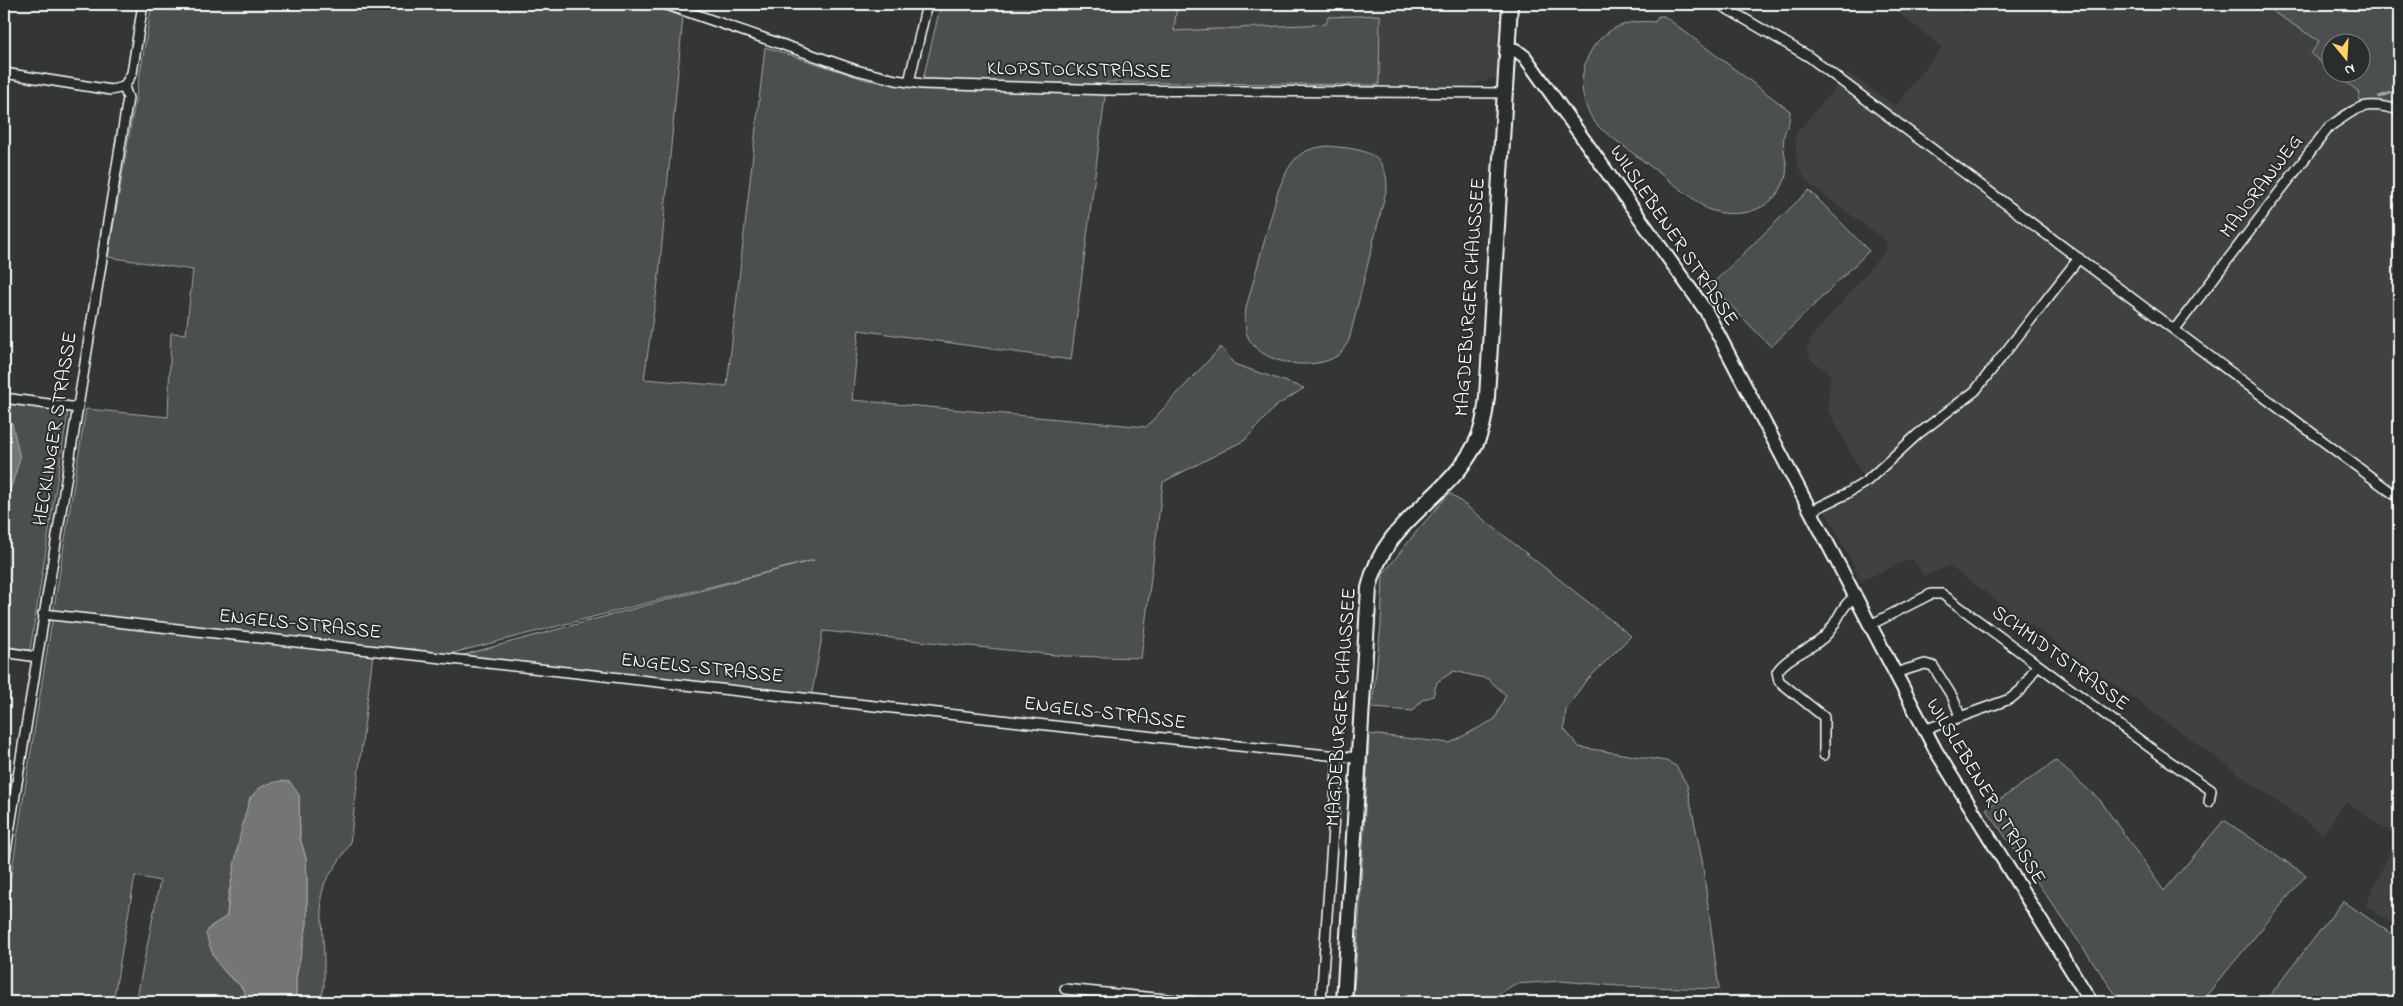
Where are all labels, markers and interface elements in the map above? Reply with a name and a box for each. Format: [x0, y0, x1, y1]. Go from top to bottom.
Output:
north arrow [2320, 32, 2370, 82]
street label: KLOPSTOCKSTRASSE [987, 55, 1171, 87]
text: N [2342, 57, 2357, 80]
street label: MAJORANWEG [2213, 129, 2311, 245]
street label: WILSLEBENER STRASSE [1602, 140, 1744, 332]
street label: MAGDEBURGER CHAUSSEE [1448, 177, 1494, 417]
street label: HECKLINGER STRASSE [26, 330, 86, 528]
street label: MAGDEBURGER CHAUSSEE [1319, 587, 1365, 827]
street label: SCHMIDTSTRASSE [1985, 599, 2135, 719]
street label: ENGELS-STRASSE [217, 602, 383, 648]
street label: ENGELS-STRASSE [619, 646, 785, 692]
street label: ENGELS-STRASSE [1022, 690, 1188, 738]
street label: WILSLEBENER STRASSE [1918, 693, 2052, 891]

